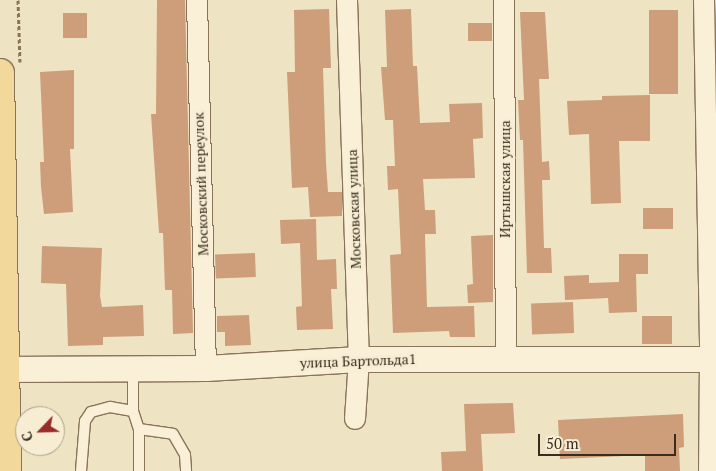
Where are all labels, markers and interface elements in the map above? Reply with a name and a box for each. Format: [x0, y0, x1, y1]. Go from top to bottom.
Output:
street label: Московский переулок [190, 112, 212, 256]
street label: Иртышская улица [497, 120, 513, 238]
street label: Московская улица [344, 149, 364, 269]
street label: улица Бартольда1 [300, 351, 416, 371]
north arrow [15, 406, 65, 456]
scale bar [541, 424, 678, 456]
text: С [16, 429, 37, 445]
text: 50 m [546, 433, 579, 453]

